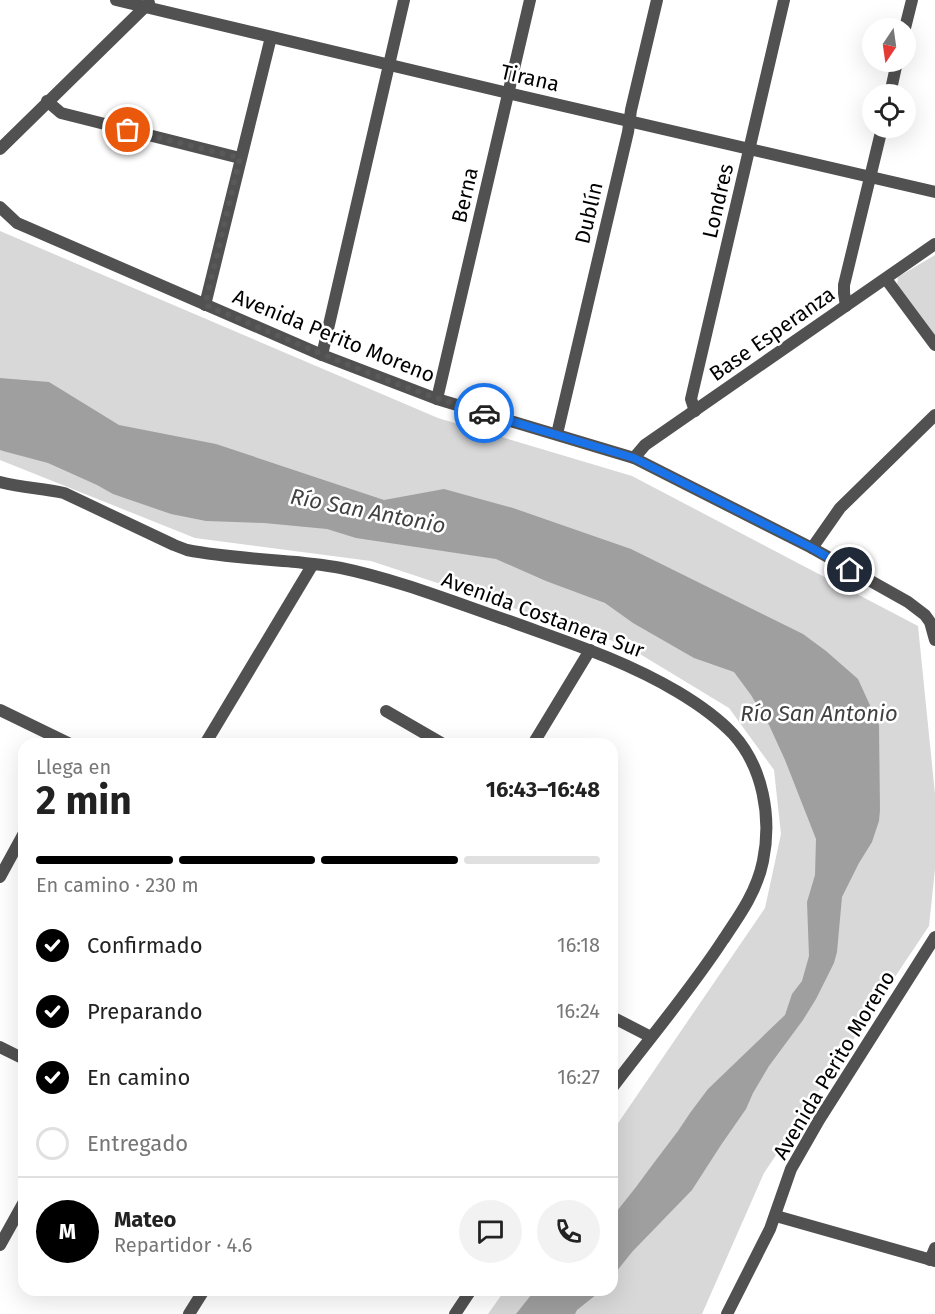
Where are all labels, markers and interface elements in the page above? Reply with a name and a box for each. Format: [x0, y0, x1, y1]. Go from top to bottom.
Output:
north arrow [862, 18, 916, 72]
map controls [862, 18, 916, 138]
street label: Tirana [498, 59, 562, 97]
button: locate [862, 84, 916, 138]
pin [102, 104, 153, 155]
icon: bag [111, 113, 144, 146]
street label: Londres [697, 161, 739, 241]
street label: Berna [446, 165, 484, 225]
street label: Dublín [569, 180, 609, 246]
street label: Base Esperanza [704, 281, 840, 387]
street label: Avenida Perito Moreno [229, 284, 439, 388]
courier [454, 383, 514, 443]
icon: car [468, 397, 501, 430]
water label: Río San Antonio [288, 483, 448, 539]
pin [824, 544, 875, 595]
icon: home [833, 553, 866, 586]
street label: Avenida Costanera Sur [438, 566, 648, 664]
water label: Río San Antonio [740, 700, 898, 727]
text: Llega en [36, 755, 111, 779]
text: 16:43–16:48 [486, 776, 600, 803]
text: 2 min [36, 778, 132, 824]
text: En camino · 230 m [36, 873, 199, 897]
icon: check [36, 929, 69, 962]
text: Confirmado [87, 932, 203, 959]
text: 16:18 [557, 933, 600, 957]
street label: Avenida Perito Moreno [767, 966, 901, 1164]
icon: check [36, 995, 69, 1028]
text: Preparando [87, 998, 203, 1025]
text: 16:24 [556, 999, 600, 1023]
icon: check [36, 1061, 69, 1094]
text: En camino [87, 1064, 190, 1091]
text: 16:27 [557, 1065, 600, 1089]
text: Entregado [87, 1130, 188, 1157]
button: chat [459, 1200, 522, 1263]
button: phone [537, 1200, 600, 1263]
text: Mateo [114, 1206, 176, 1233]
text: M [59, 1218, 76, 1245]
text: Repartidor · 4.6 [114, 1233, 253, 1257]

